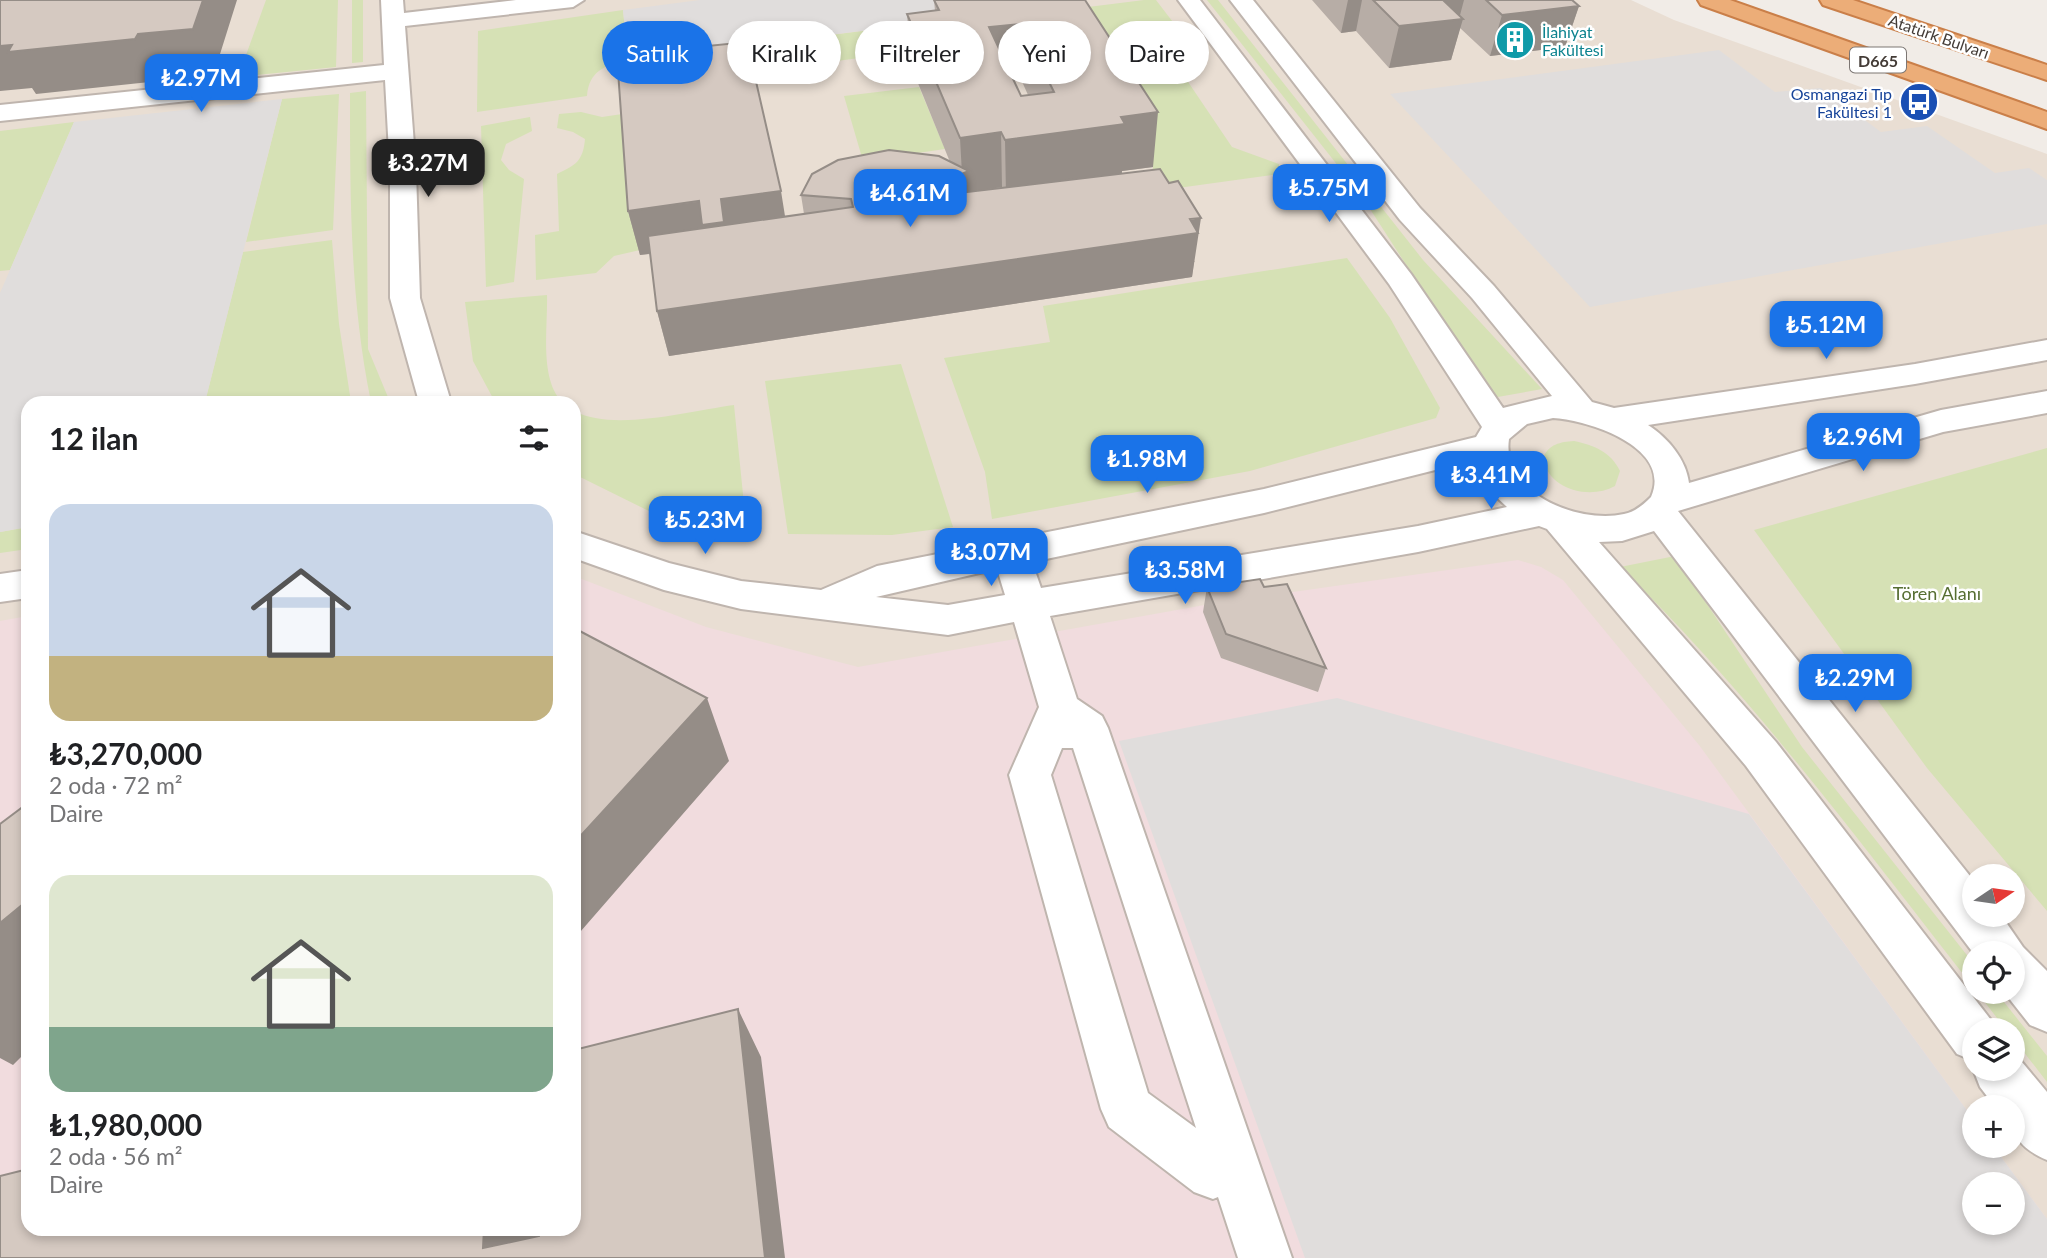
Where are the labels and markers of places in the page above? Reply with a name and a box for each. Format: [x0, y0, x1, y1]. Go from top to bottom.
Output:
building icon: İlahiyat Fakültesi [1494, 19, 1536, 61]
place label: İlahiyat Fakültesi [1542, 22, 1604, 59]
pin: ₺2.97M [144, 54, 258, 114]
bus stop icon: Osmangazi Tıp Fakültesi 1 [1898, 81, 1940, 123]
place label: Osmangazi Tıp Fakültesi 1 [1791, 84, 1892, 121]
pin: ₺3.27M [371, 140, 485, 199]
pin: ₺5.75M [1272, 164, 1386, 224]
pin: ₺4.61M [853, 170, 967, 229]
pin: ₺5.12M [1769, 302, 1883, 361]
pin: ₺2.96M [1806, 414, 1920, 473]
pin: ₺1.98M [1090, 435, 1204, 495]
pin: ₺3.41M [1434, 452, 1548, 511]
pin: ₺5.23M [648, 496, 762, 556]
pin: ₺3.07M [934, 528, 1048, 588]
pin: ₺3.58M [1128, 546, 1242, 606]
pin: ₺2.29M [1798, 654, 1912, 714]

